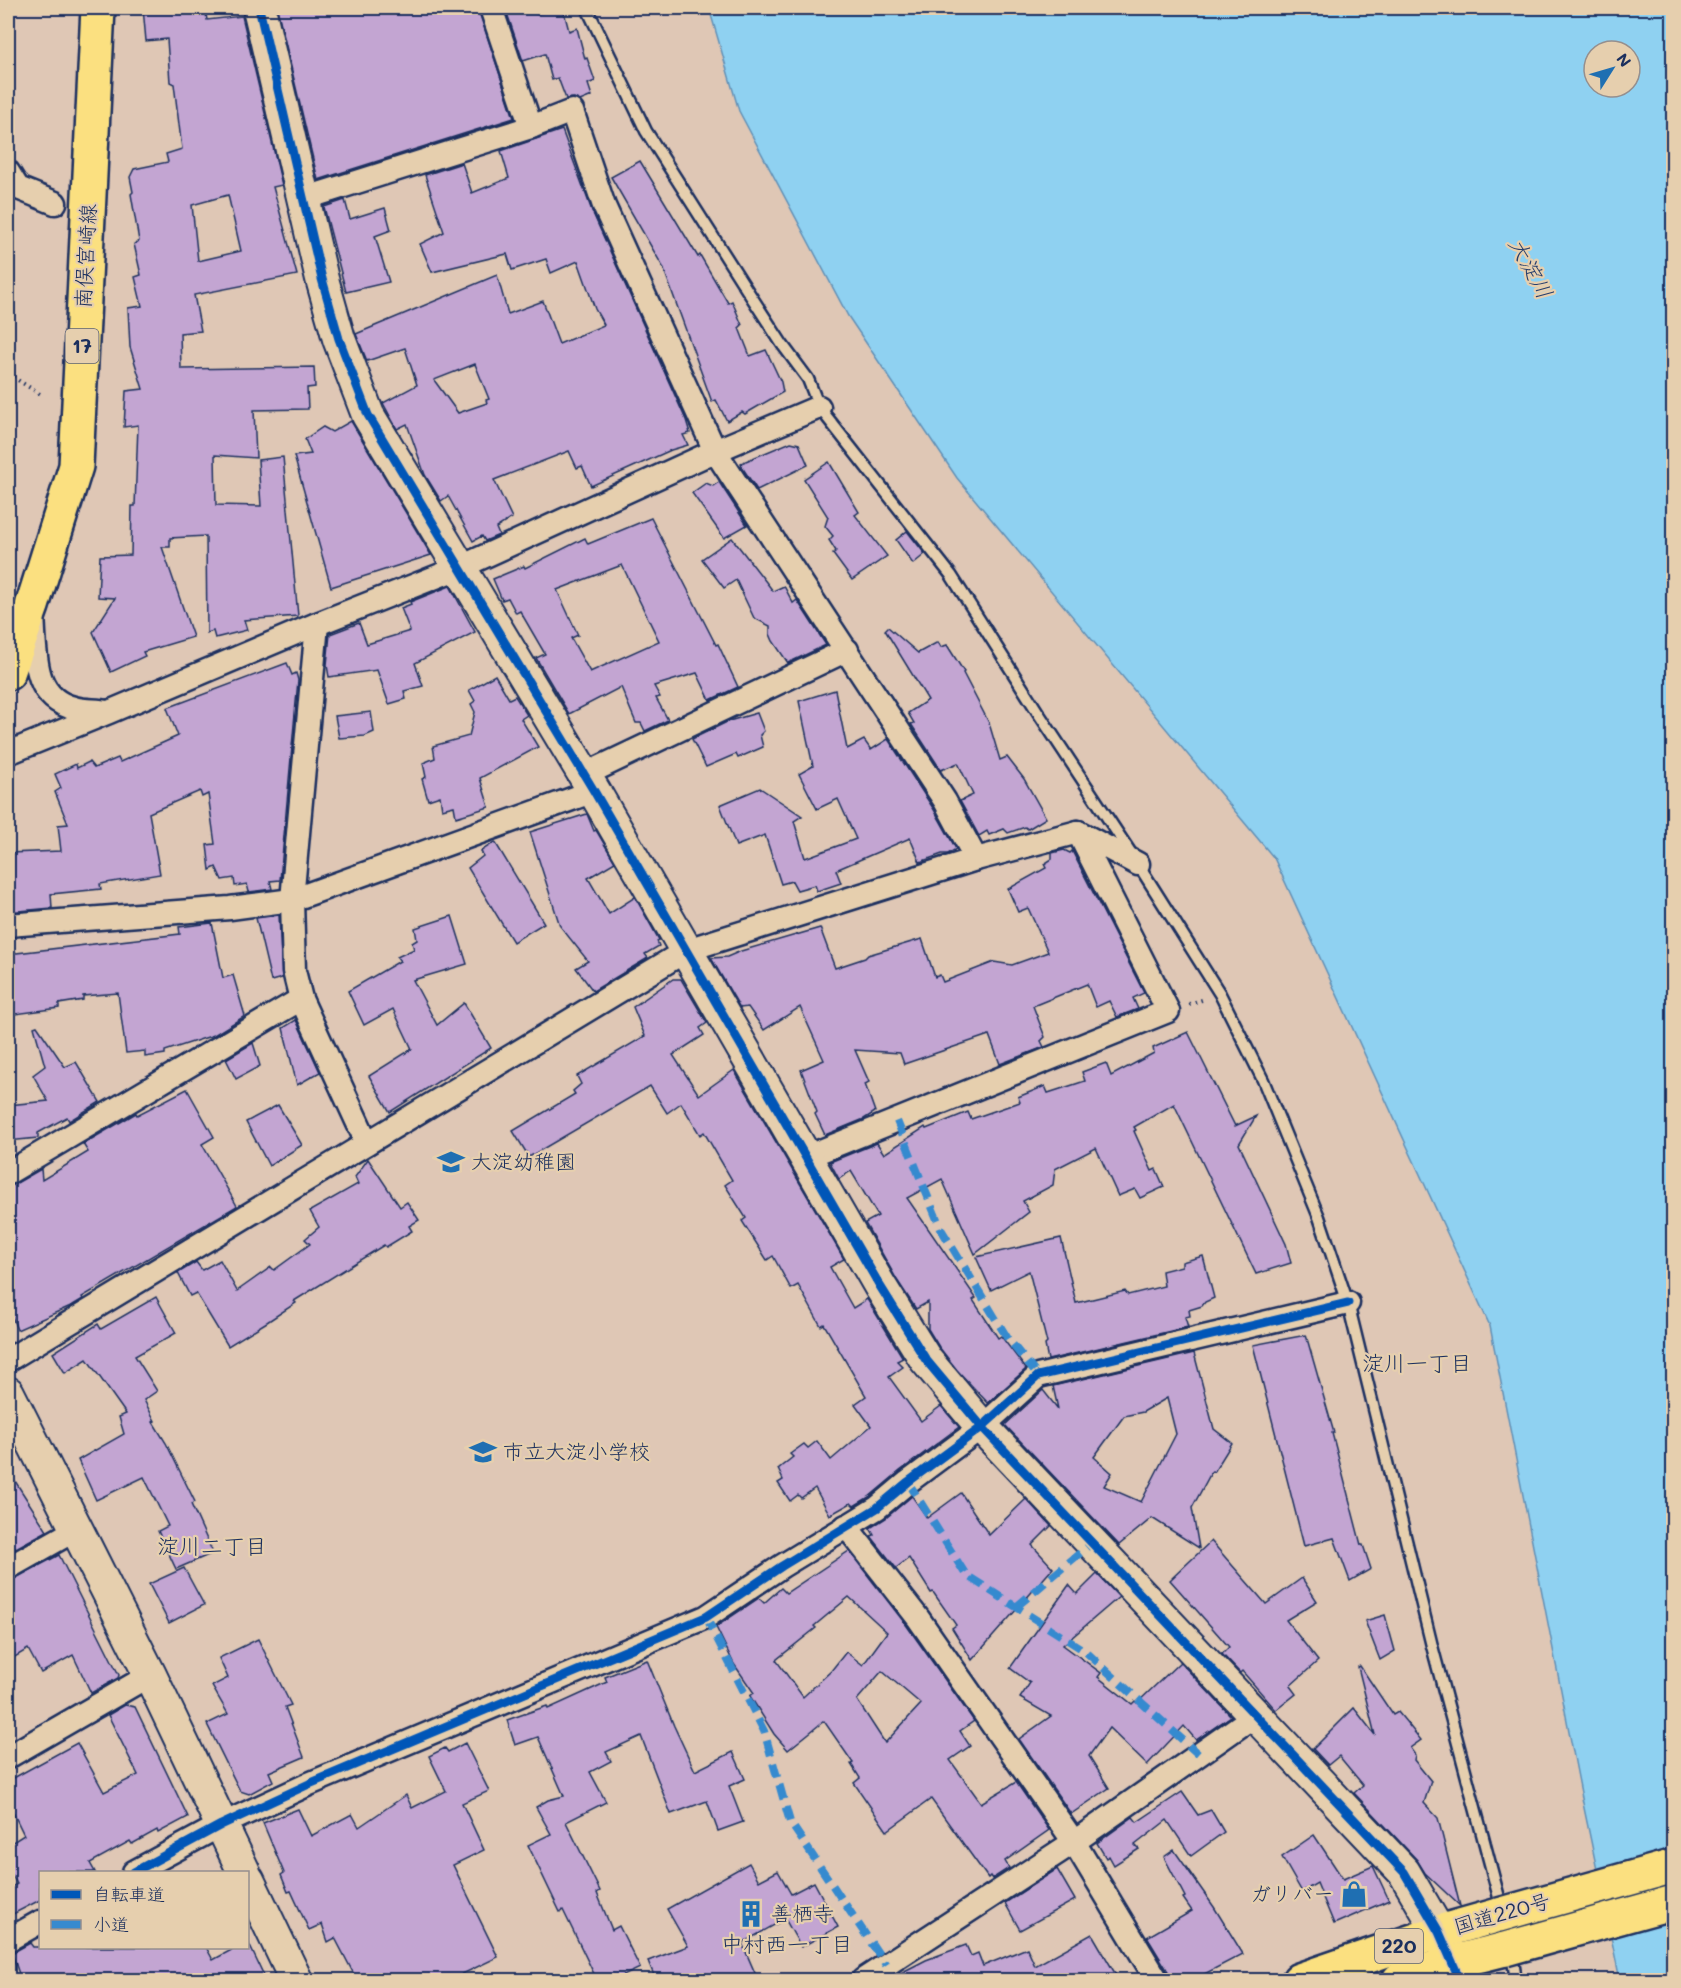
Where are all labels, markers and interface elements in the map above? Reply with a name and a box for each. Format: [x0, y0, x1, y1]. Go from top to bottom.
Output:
north arrow [1582, 39, 1642, 99]
text: N [1612, 48, 1636, 71]
street label: 南俣宮崎線 [68, 203, 101, 309]
water label: 大淀川 [1503, 232, 1560, 304]
road number: 17 [66, 329, 98, 363]
school or university icon: 大淀幼稚園 [436, 1147, 466, 1177]
place label: 大淀幼稚園 [471, 1147, 576, 1174]
district label: 淀川一丁目 [1362, 1348, 1472, 1377]
school or university icon: 市立大淀小学校 [468, 1437, 498, 1467]
place label: 市立大淀小学校 [503, 1437, 650, 1464]
district label: 淀川二丁目 [157, 1531, 267, 1560]
legend [39, 1871, 249, 1949]
place label: ガリバー [1250, 1879, 1334, 1906]
shop icon: ガリバー [1339, 1879, 1369, 1909]
text: 自転車道 [93, 1882, 165, 1906]
street label: 国道220号 [1450, 1886, 1553, 1939]
building icon: 善栖寺 [736, 1899, 766, 1929]
place label: 善栖寺 [771, 1899, 834, 1926]
text: 小道 [93, 1912, 129, 1936]
district label: 中村西一丁目 [721, 1929, 853, 1958]
road number: 220 [1375, 1929, 1423, 1963]

